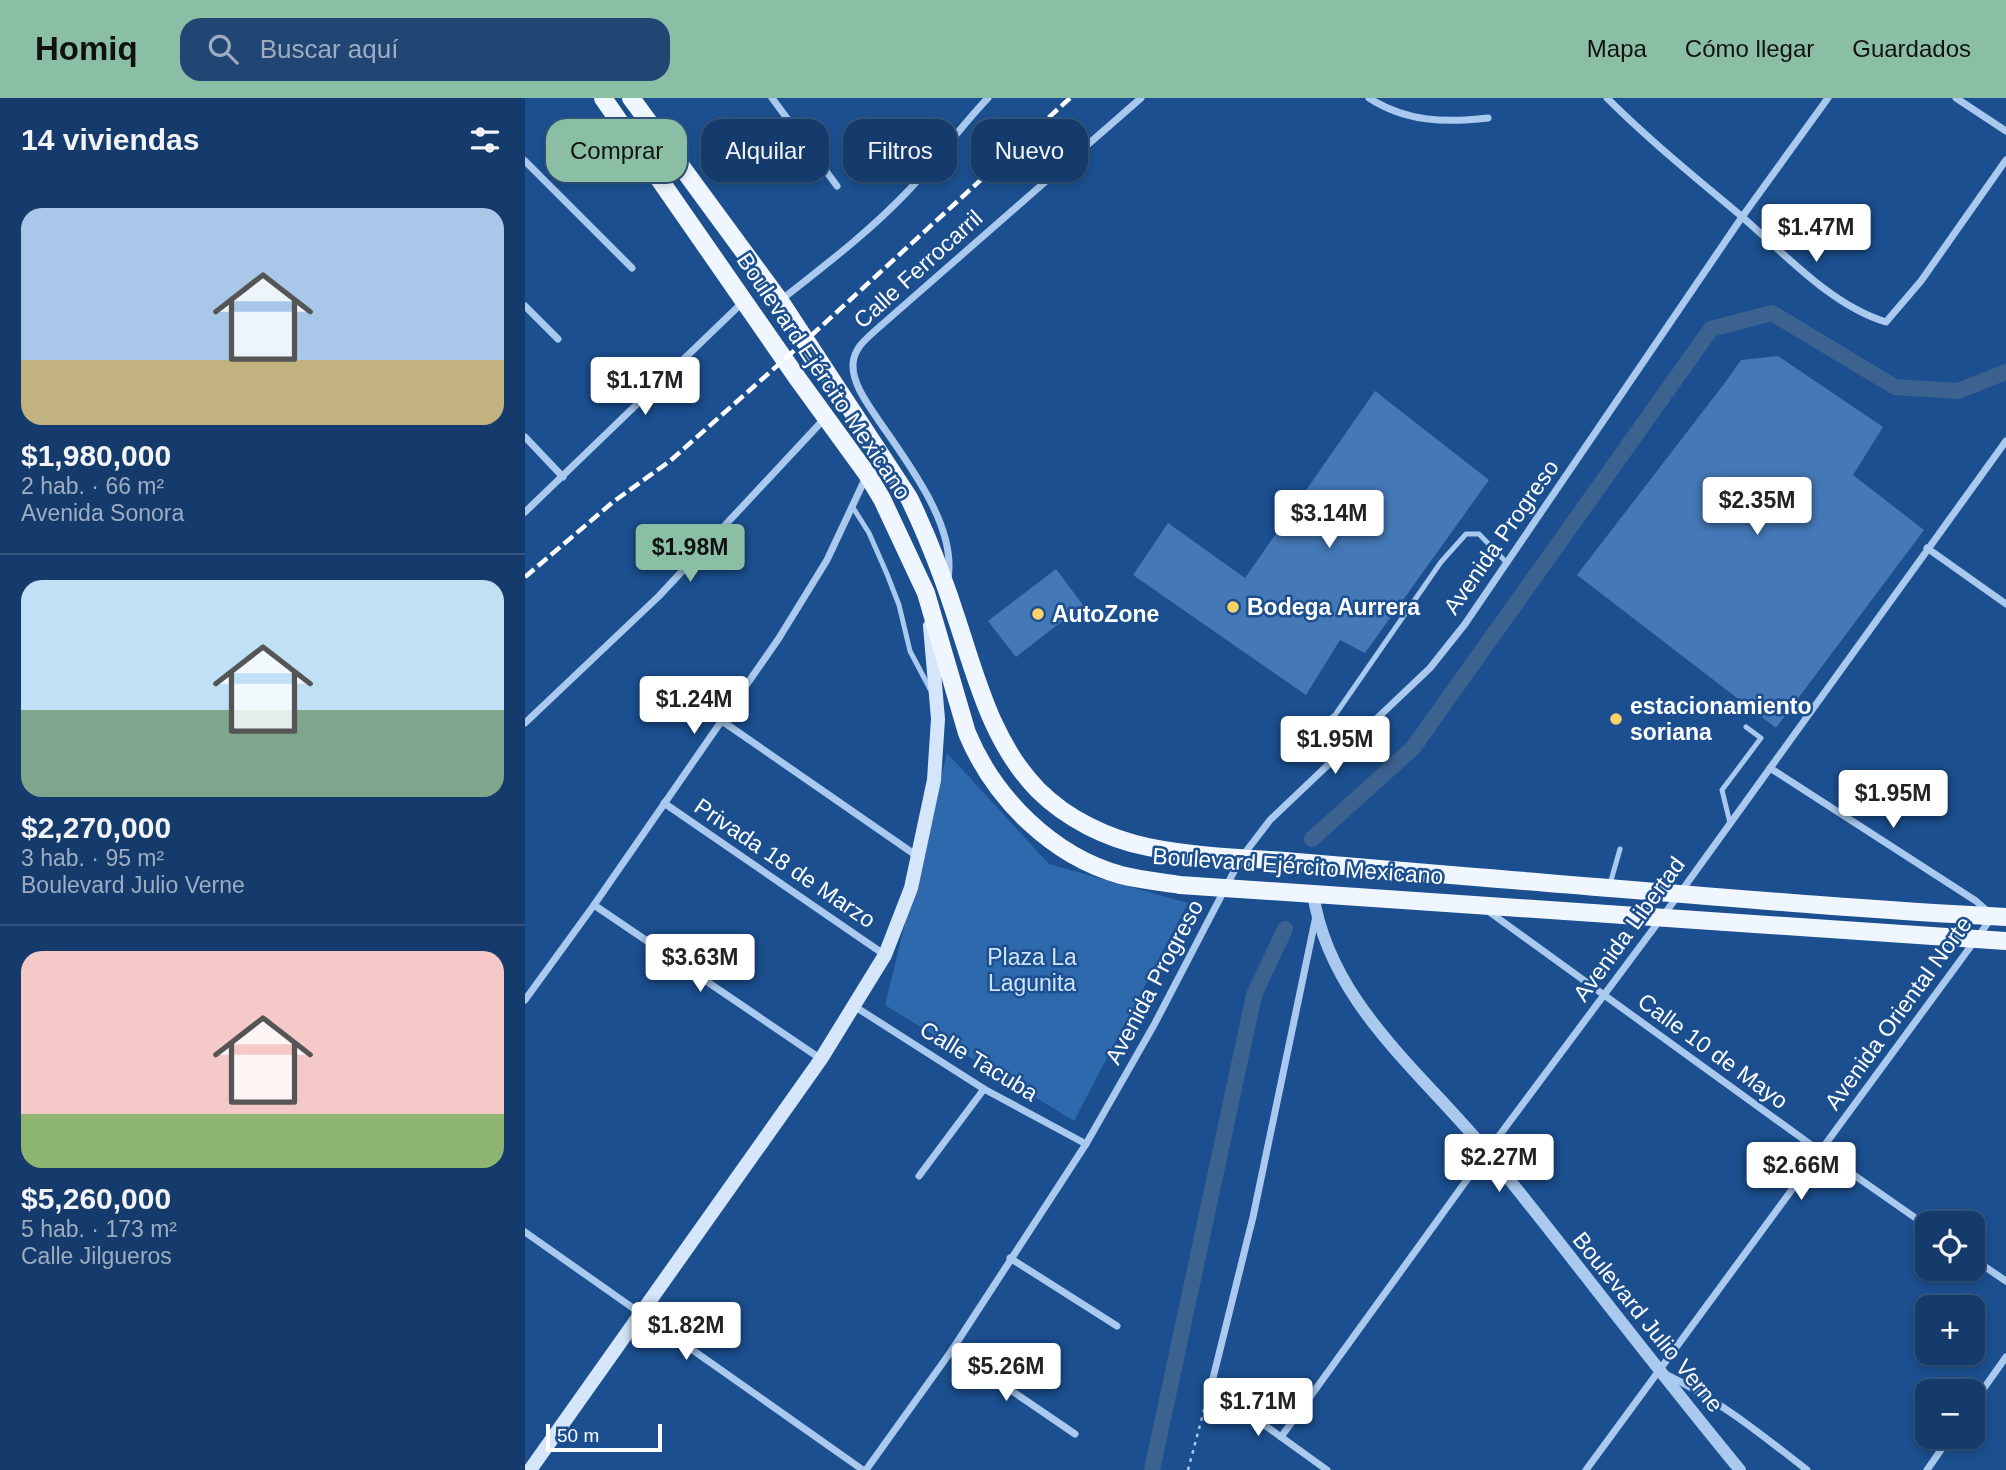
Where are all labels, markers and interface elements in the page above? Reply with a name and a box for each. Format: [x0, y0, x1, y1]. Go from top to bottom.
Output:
search box [180, 18, 670, 81]
text: Homiq [35, 30, 138, 67]
icon: search [204, 30, 242, 68]
text: Buscar aquí [260, 34, 398, 64]
text: Mapa [1587, 35, 1647, 62]
text: Cómo llegar [1685, 35, 1814, 62]
text: Guardados [1852, 35, 1971, 62]
chip: Comprar [546, 119, 687, 182]
chip: Alquilar [701, 119, 829, 182]
chip: Filtros [843, 119, 957, 182]
chip: Nuevo [971, 119, 1088, 182]
icon: filters [466, 121, 504, 159]
text: 14 viviendas [21, 123, 199, 156]
pin: $1.47M [1759, 204, 1873, 264]
street label: Calle Ferrocarril [849, 205, 987, 333]
text: $1.47M [1778, 214, 1854, 240]
street label: Boulevard Ejército Mexicano [732, 248, 916, 504]
icon: home [200, 254, 326, 380]
pin: $1.17M [588, 358, 702, 417]
text: $1.17M [607, 367, 683, 393]
text: $1,980,000 [21, 439, 171, 472]
street label: Avenida Progreso [1438, 455, 1564, 619]
text: 2 hab. · 66 m² [21, 473, 164, 499]
pin: $2.35M [1700, 478, 1814, 537]
text: $2.35M [1719, 487, 1795, 513]
pin: $3.14M [1272, 490, 1386, 550]
text: Avenida Sonora [21, 500, 184, 526]
text: $3.14M [1291, 500, 1367, 526]
pin: $1.98M [633, 524, 747, 584]
text: $1.98M [652, 534, 728, 560]
place label: Bodega Aurrera [1247, 594, 1420, 620]
marker: Bodega Aurrera [1225, 599, 1241, 615]
place label: AutoZone [1052, 601, 1159, 627]
marker: AutoZone [1030, 606, 1046, 622]
icon: home [200, 626, 326, 752]
pin: $1.24M [637, 676, 751, 736]
text: $1.24M [656, 686, 732, 712]
place label: estacionamiento soriana [1630, 693, 1812, 745]
marker: estacionamiento soriana [1608, 711, 1624, 727]
pin: $1.95M [1278, 716, 1392, 776]
text: $1.95M [1297, 726, 1373, 752]
pin: $1.95M [1836, 770, 1950, 830]
text: $1.95M [1855, 780, 1931, 806]
street label: Privada 18 de Marzo [690, 793, 880, 933]
text: $2,270,000 [21, 811, 171, 844]
street label: Boulevard Ejército Mexicano [1152, 843, 1444, 889]
text: 3 hab. · 95 m² [21, 845, 164, 871]
street label: Avenida Libertad [1568, 852, 1690, 1006]
text: Boulevard Julio Verne [21, 872, 245, 898]
street label: Avenida Progreso [1100, 895, 1208, 1069]
street label: Avenida Oriental Norte [1819, 911, 1977, 1115]
pin: $3.63M [643, 934, 757, 994]
text: $3.63M [662, 944, 738, 970]
park label: Plaza La Lagunita [987, 944, 1077, 996]
street label: Calle 10 de Mayo [1633, 988, 1793, 1114]
icon: home [200, 997, 326, 1123]
street label: Calle Tacuba [915, 1016, 1043, 1106]
pin: $2.27M [1442, 1134, 1556, 1194]
pin: $2.66M [1744, 1142, 1858, 1202]
text: $2.27M [1461, 1144, 1537, 1170]
text: $2.66M [1763, 1152, 1839, 1178]
text: $5,260,000 [21, 1182, 171, 1215]
map controls [1915, 1211, 1985, 1449]
button: locate [1915, 1211, 1985, 1281]
text: 5 hab. · 173 m² [21, 1216, 177, 1242]
street label: Boulevard Julio Verne [1567, 1227, 1729, 1417]
text: Calle Jilgueros [21, 1243, 172, 1269]
button: + [1915, 1295, 1985, 1365]
pin: $1.82M [629, 1302, 743, 1362]
text: $1.82M [648, 1312, 724, 1338]
pin: $5.26M [949, 1344, 1063, 1403]
text: $5.26M [968, 1353, 1044, 1379]
pin: $1.71M [1201, 1378, 1315, 1438]
button: − [1915, 1379, 1985, 1449]
text: $1.71M [1220, 1388, 1296, 1414]
scale bar [546, 1421, 661, 1453]
text: 50 m [557, 1425, 599, 1446]

